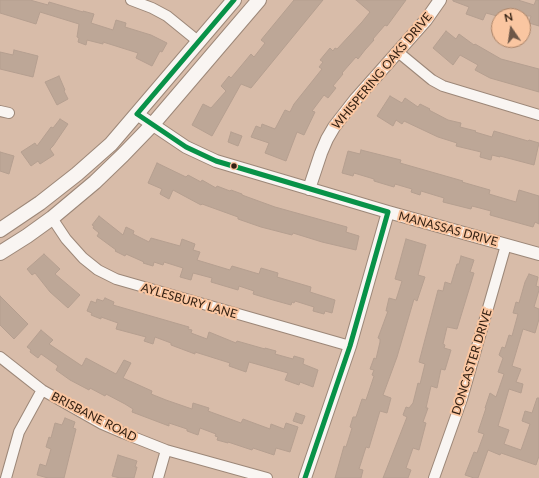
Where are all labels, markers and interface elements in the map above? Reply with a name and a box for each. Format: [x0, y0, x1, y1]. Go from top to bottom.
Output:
north arrow [491, 8, 531, 48]
street label: WHISPERING OAKS DRIVE [329, 10, 435, 132]
text: N [503, 10, 514, 24]
unlabelled marker [229, 161, 239, 171]
street label: MANASSAS DRIVE [397, 209, 499, 249]
street label: AYLESBURY LANE [139, 280, 239, 322]
street label: DONCASTER DRIVE [449, 307, 495, 417]
street label: BRISBANE ROAD [49, 389, 139, 445]

